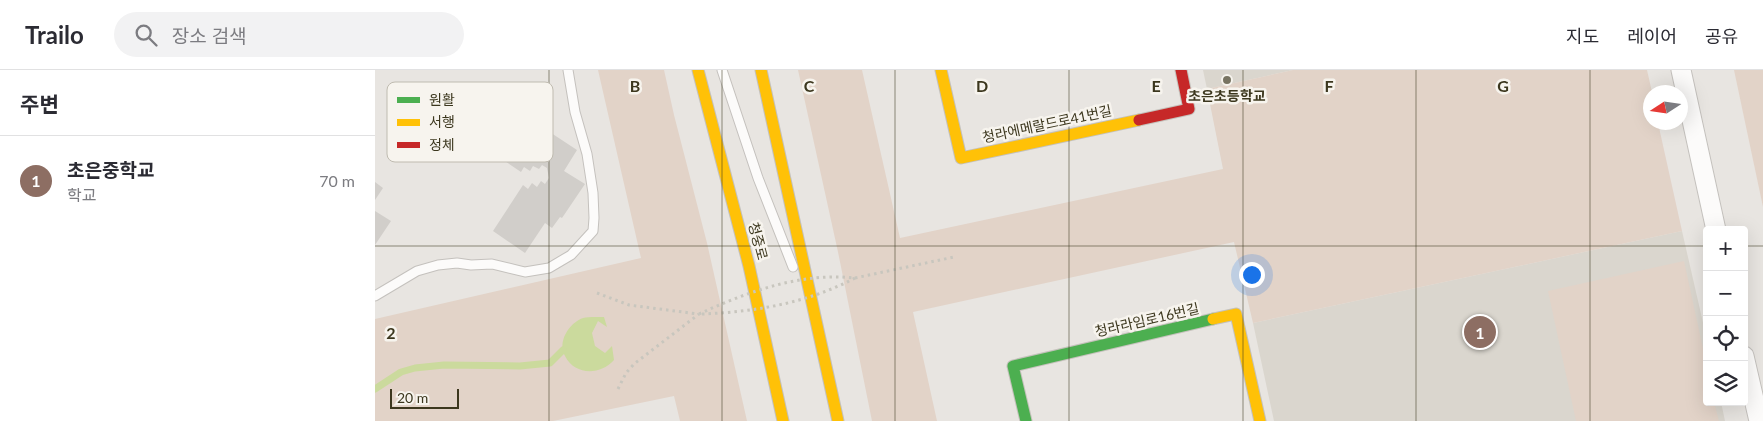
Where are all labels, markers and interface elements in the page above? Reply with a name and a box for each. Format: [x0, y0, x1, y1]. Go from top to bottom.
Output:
search box [114, 12, 464, 57]
text: Trailo [25, 20, 84, 49]
icon: search [132, 21, 160, 49]
text: 장소 검색 [172, 24, 247, 47]
text: 지도 [1566, 25, 1599, 47]
text: 레이어 [1627, 25, 1677, 47]
text: 공유 [1705, 25, 1738, 47]
marker: 초은초등학교 [1221, 74, 1233, 86]
text: B [630, 76, 640, 95]
text: C [804, 76, 815, 95]
text: D [976, 76, 988, 95]
text: E [1151, 76, 1161, 95]
text: F [1324, 76, 1334, 95]
text: G [1497, 76, 1509, 95]
legend [387, 82, 553, 162]
north arrow [1643, 85, 1688, 130]
place label: 초은초등학교 [1188, 87, 1266, 104]
text: 주변 [20, 91, 59, 116]
text: 원활 [429, 91, 455, 108]
street label: 청라에메랄드로41번길 [980, 101, 1113, 146]
text: 서행 [429, 113, 455, 130]
text: 정체 [429, 136, 455, 153]
text: 초은중학교 [67, 158, 154, 181]
text: 1 [31, 171, 41, 190]
text: 70 m [319, 171, 355, 190]
text: 학교 [67, 185, 96, 204]
street label: 청중로 [745, 220, 772, 262]
map controls [1703, 226, 1748, 406]
button: + [1703, 226, 1748, 271]
your location [1239, 262, 1265, 288]
button: − [1703, 271, 1748, 316]
street label: 청라라임로16번길 [1093, 299, 1201, 340]
pin: 1 [1464, 313, 1496, 351]
button: locate [1703, 316, 1748, 361]
text: 2 [386, 323, 396, 342]
button: layers [1703, 361, 1748, 406]
scale bar [390, 386, 459, 409]
text: 20 m [397, 389, 428, 406]

